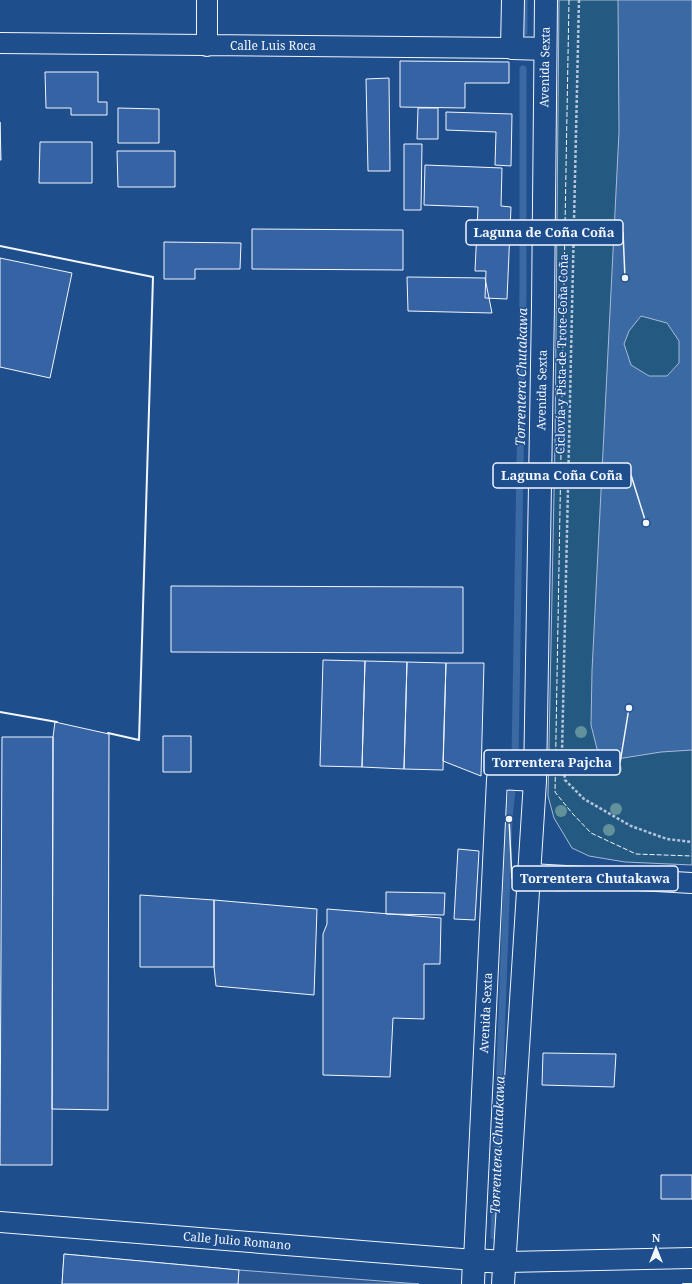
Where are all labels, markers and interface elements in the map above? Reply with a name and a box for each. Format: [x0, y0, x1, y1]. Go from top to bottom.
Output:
street label: Avenida Sexta [535, 26, 554, 108]
street label: Calle Luis Roca [230, 37, 316, 54]
callout: Laguna de Coña Coña [466, 220, 623, 245]
text: Laguna de Coña Coña [473, 223, 615, 241]
street label: Ciclovía y Pista de Trote Coña Coña [551, 254, 572, 454]
water label: Torrentera Chutakawa [511, 307, 531, 446]
street label: Avenida Sexta [532, 349, 551, 431]
callout: Laguna Coña Coña [493, 463, 631, 488]
text: Laguna Coña Coña [501, 466, 623, 484]
callout: Torrentera Pajcha [484, 750, 620, 775]
text: Torrentera Pajcha [492, 753, 612, 771]
callout: Torrentera Chutakawa [512, 866, 678, 891]
text: Torrentera Chutakawa [520, 869, 670, 887]
street label: Avenida Sexta [475, 972, 496, 1054]
water label: Torrentera Chutakawa [486, 1075, 508, 1214]
street label: Calle Julio Romano [182, 1227, 292, 1254]
north arrow [636, 1228, 676, 1268]
text: N [652, 1230, 661, 1245]

